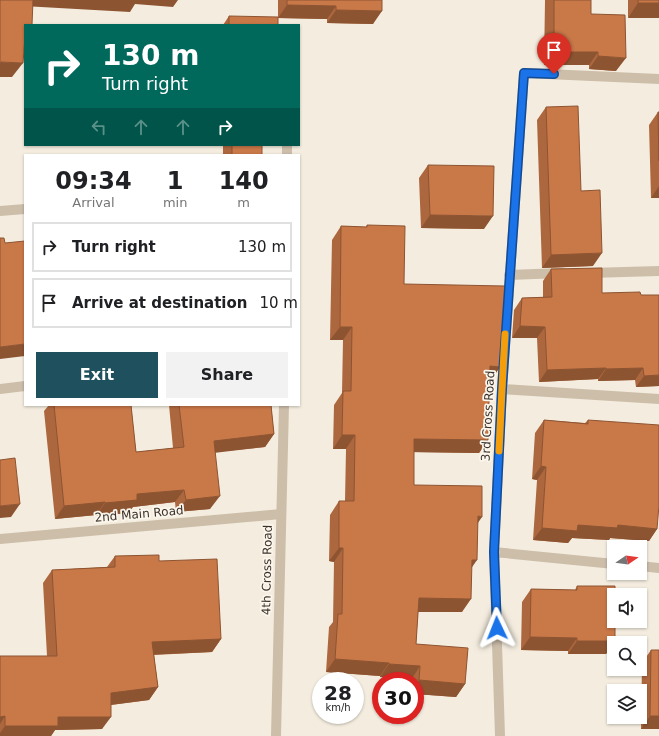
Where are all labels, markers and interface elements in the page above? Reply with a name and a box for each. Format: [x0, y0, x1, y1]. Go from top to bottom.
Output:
pin [537, 33, 571, 74]
text: 130 m [102, 39, 199, 72]
icon: arrive [543, 39, 565, 61]
icon: right [36, 40, 88, 92]
text: Turn right [102, 73, 188, 94]
icon: left [88, 116, 110, 138]
icon: ahead [130, 116, 152, 138]
icon: ahead [172, 116, 194, 138]
icon: right [214, 116, 236, 138]
text: 09:34 [55, 167, 132, 195]
text: 1 [167, 167, 183, 195]
text: 140 [219, 167, 269, 195]
text: Arrival [72, 195, 115, 210]
text: min [163, 195, 187, 210]
text: m [237, 195, 250, 210]
icon: right [38, 236, 60, 258]
text: Turn right [72, 238, 156, 256]
text: 130 m [238, 238, 286, 256]
icon: arrive [38, 292, 60, 314]
text: Arrive at destination [72, 294, 247, 312]
text: 10 m [259, 294, 298, 312]
button: Exit [36, 352, 158, 398]
button: Share [166, 352, 288, 398]
street label: 3rd Cross Road [479, 370, 497, 462]
street label: 2nd Main Road [94, 503, 184, 525]
street label: 4th Cross Road [259, 525, 275, 615]
north arrow [607, 540, 647, 580]
map controls [607, 540, 647, 724]
button: sound [607, 588, 647, 628]
position arrow [476, 607, 518, 649]
button: search [607, 636, 647, 676]
speed limit sign: 30 [372, 672, 424, 724]
text: 28 [324, 681, 352, 705]
button: layers [607, 684, 647, 724]
text: km/h [325, 702, 351, 713]

